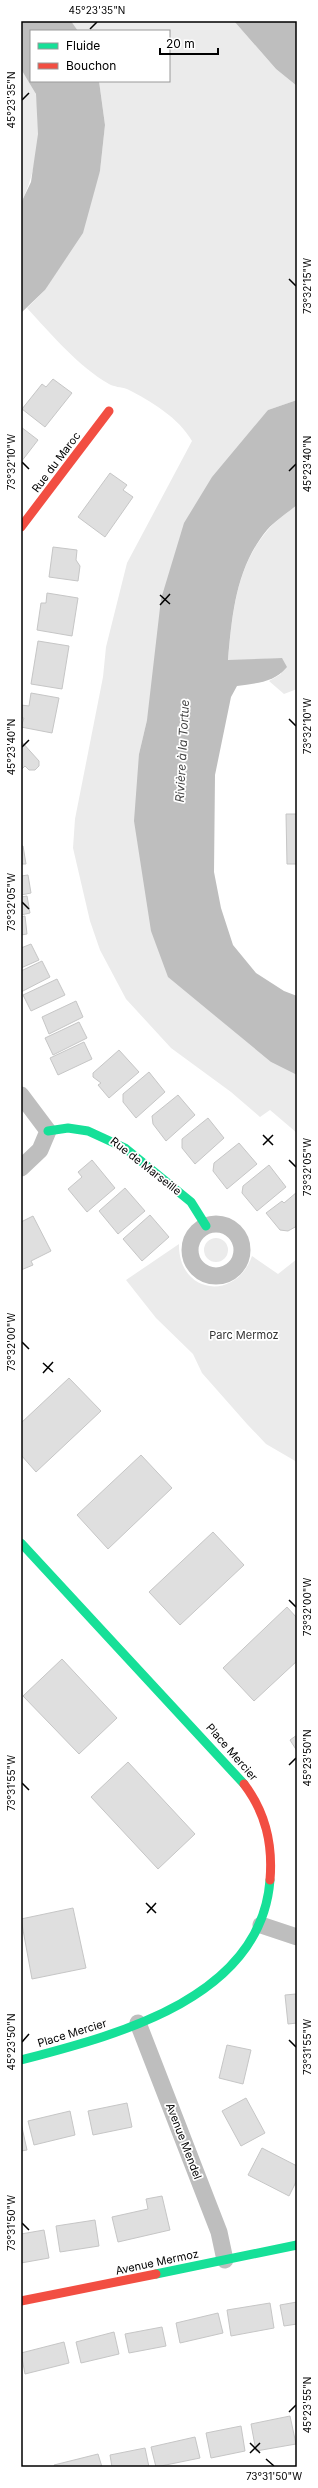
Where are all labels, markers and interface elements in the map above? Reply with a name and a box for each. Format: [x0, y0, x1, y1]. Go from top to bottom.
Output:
text: 45°23'35"N [69, 4, 125, 16]
legend [30, 30, 170, 82]
scale bar [160, 30, 218, 56]
text: 20 m [166, 36, 195, 51]
text: Fluide [66, 38, 100, 53]
text: Bouchon [66, 58, 116, 73]
text: 45°23'35"N [5, 72, 17, 128]
text: 73°32'15"W [301, 258, 313, 314]
street label: Rue du Maroc [29, 429, 83, 495]
text: 73°32'10"W [5, 434, 17, 490]
text: 45°23'40"N [301, 436, 313, 492]
text: 73°32'10"W [301, 698, 313, 754]
water label: Rivière à la Tortue [172, 699, 192, 803]
text: 45°23'40"N [5, 719, 17, 775]
text: 73°32'05"W [5, 873, 17, 931]
street label: Rue de Marseille [108, 1134, 184, 1198]
text: 73°32'05"W [301, 1138, 313, 1196]
text: 73°32'00"W [5, 1313, 17, 1371]
park label: Parc Mermoz [209, 1328, 279, 1342]
text: 73°32'00"W [301, 1578, 313, 1636]
street label: Place Mercier [203, 1720, 261, 1784]
text: 45°23'50"N [301, 1730, 313, 1786]
text: 73°31'55"W [5, 1755, 17, 1811]
text: 45°23'50"N [5, 2014, 17, 2070]
street label: Place Mercier [36, 2016, 108, 2050]
text: 73°31'55"W [301, 2019, 313, 2075]
street label: Avenue Mendel [163, 2101, 205, 2181]
text: 73°31'50"W [5, 2195, 17, 2251]
street label: Avenue Mermoz [114, 2246, 200, 2278]
text: 45°23'55"N [301, 2377, 313, 2433]
text: 73°31'50"W [246, 2470, 302, 2482]

